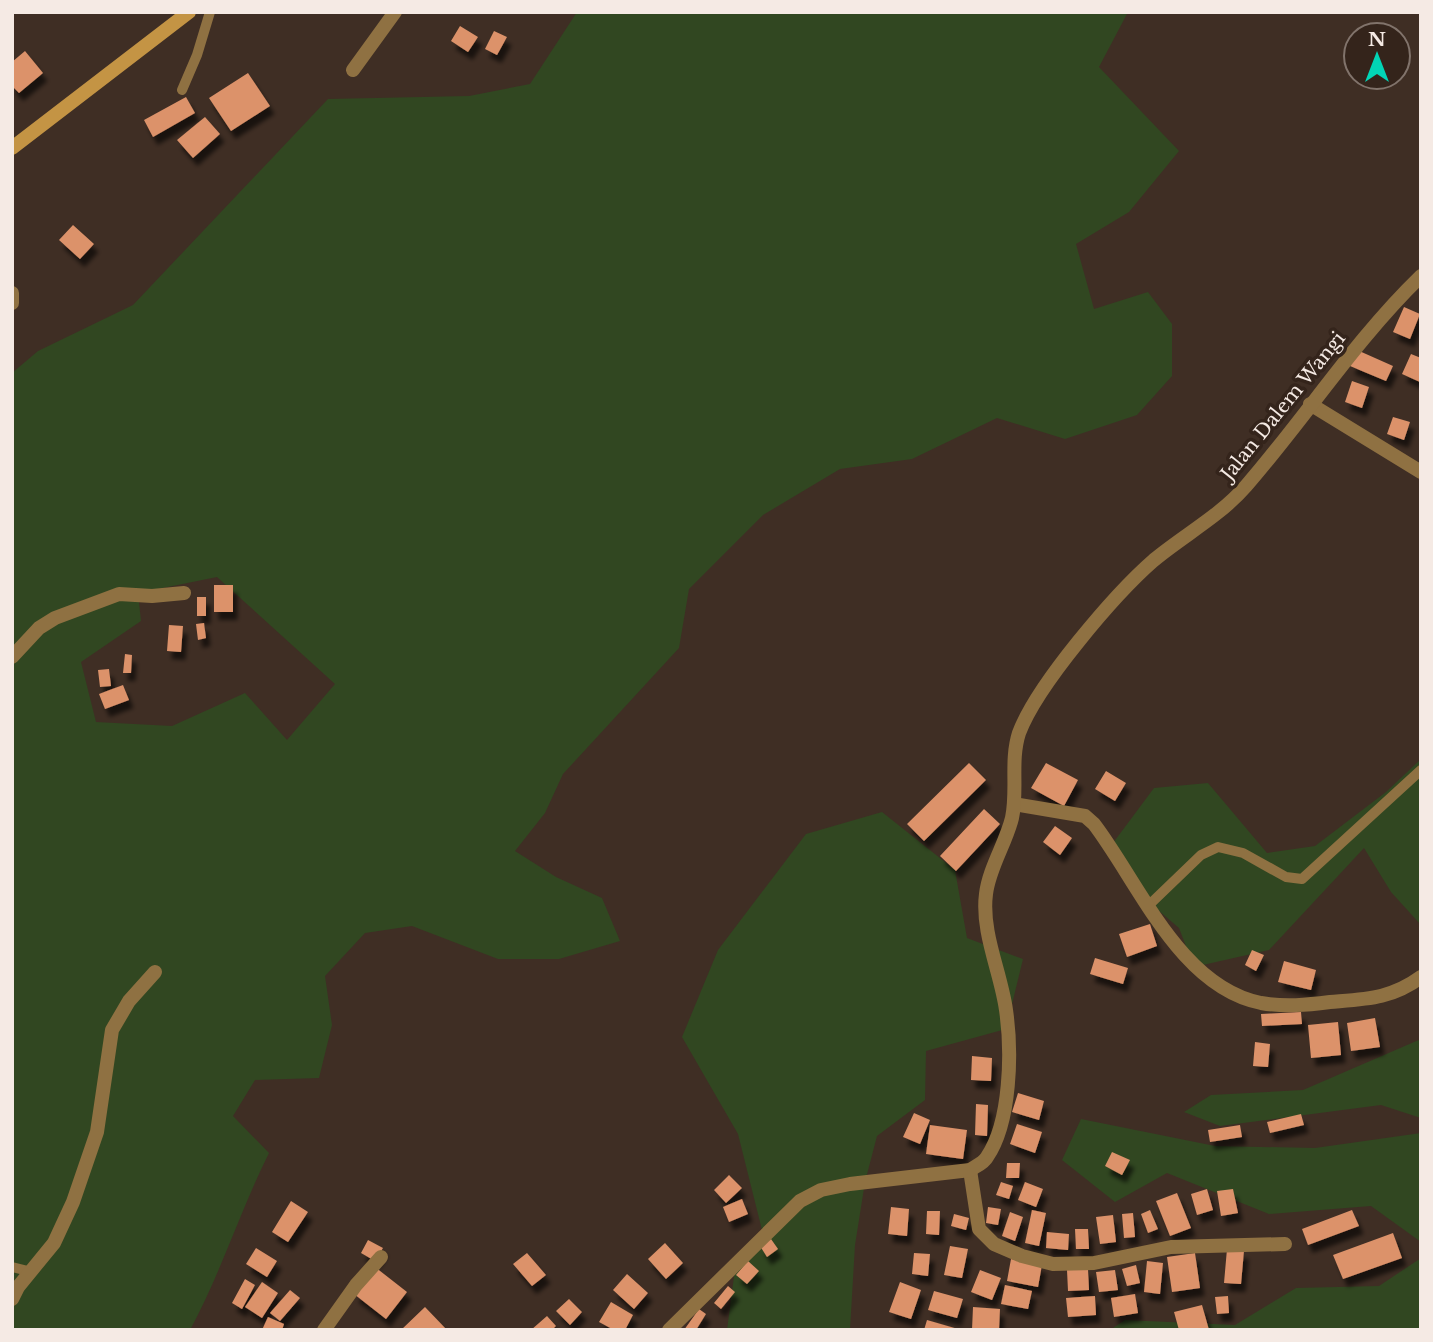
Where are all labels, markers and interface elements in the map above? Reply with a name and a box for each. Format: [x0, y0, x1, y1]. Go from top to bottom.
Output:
north arrow [1342, 21, 1412, 91]
text: N [1368, 28, 1386, 51]
street label: Jalan Dalem Wangi [1214, 327, 1350, 487]

